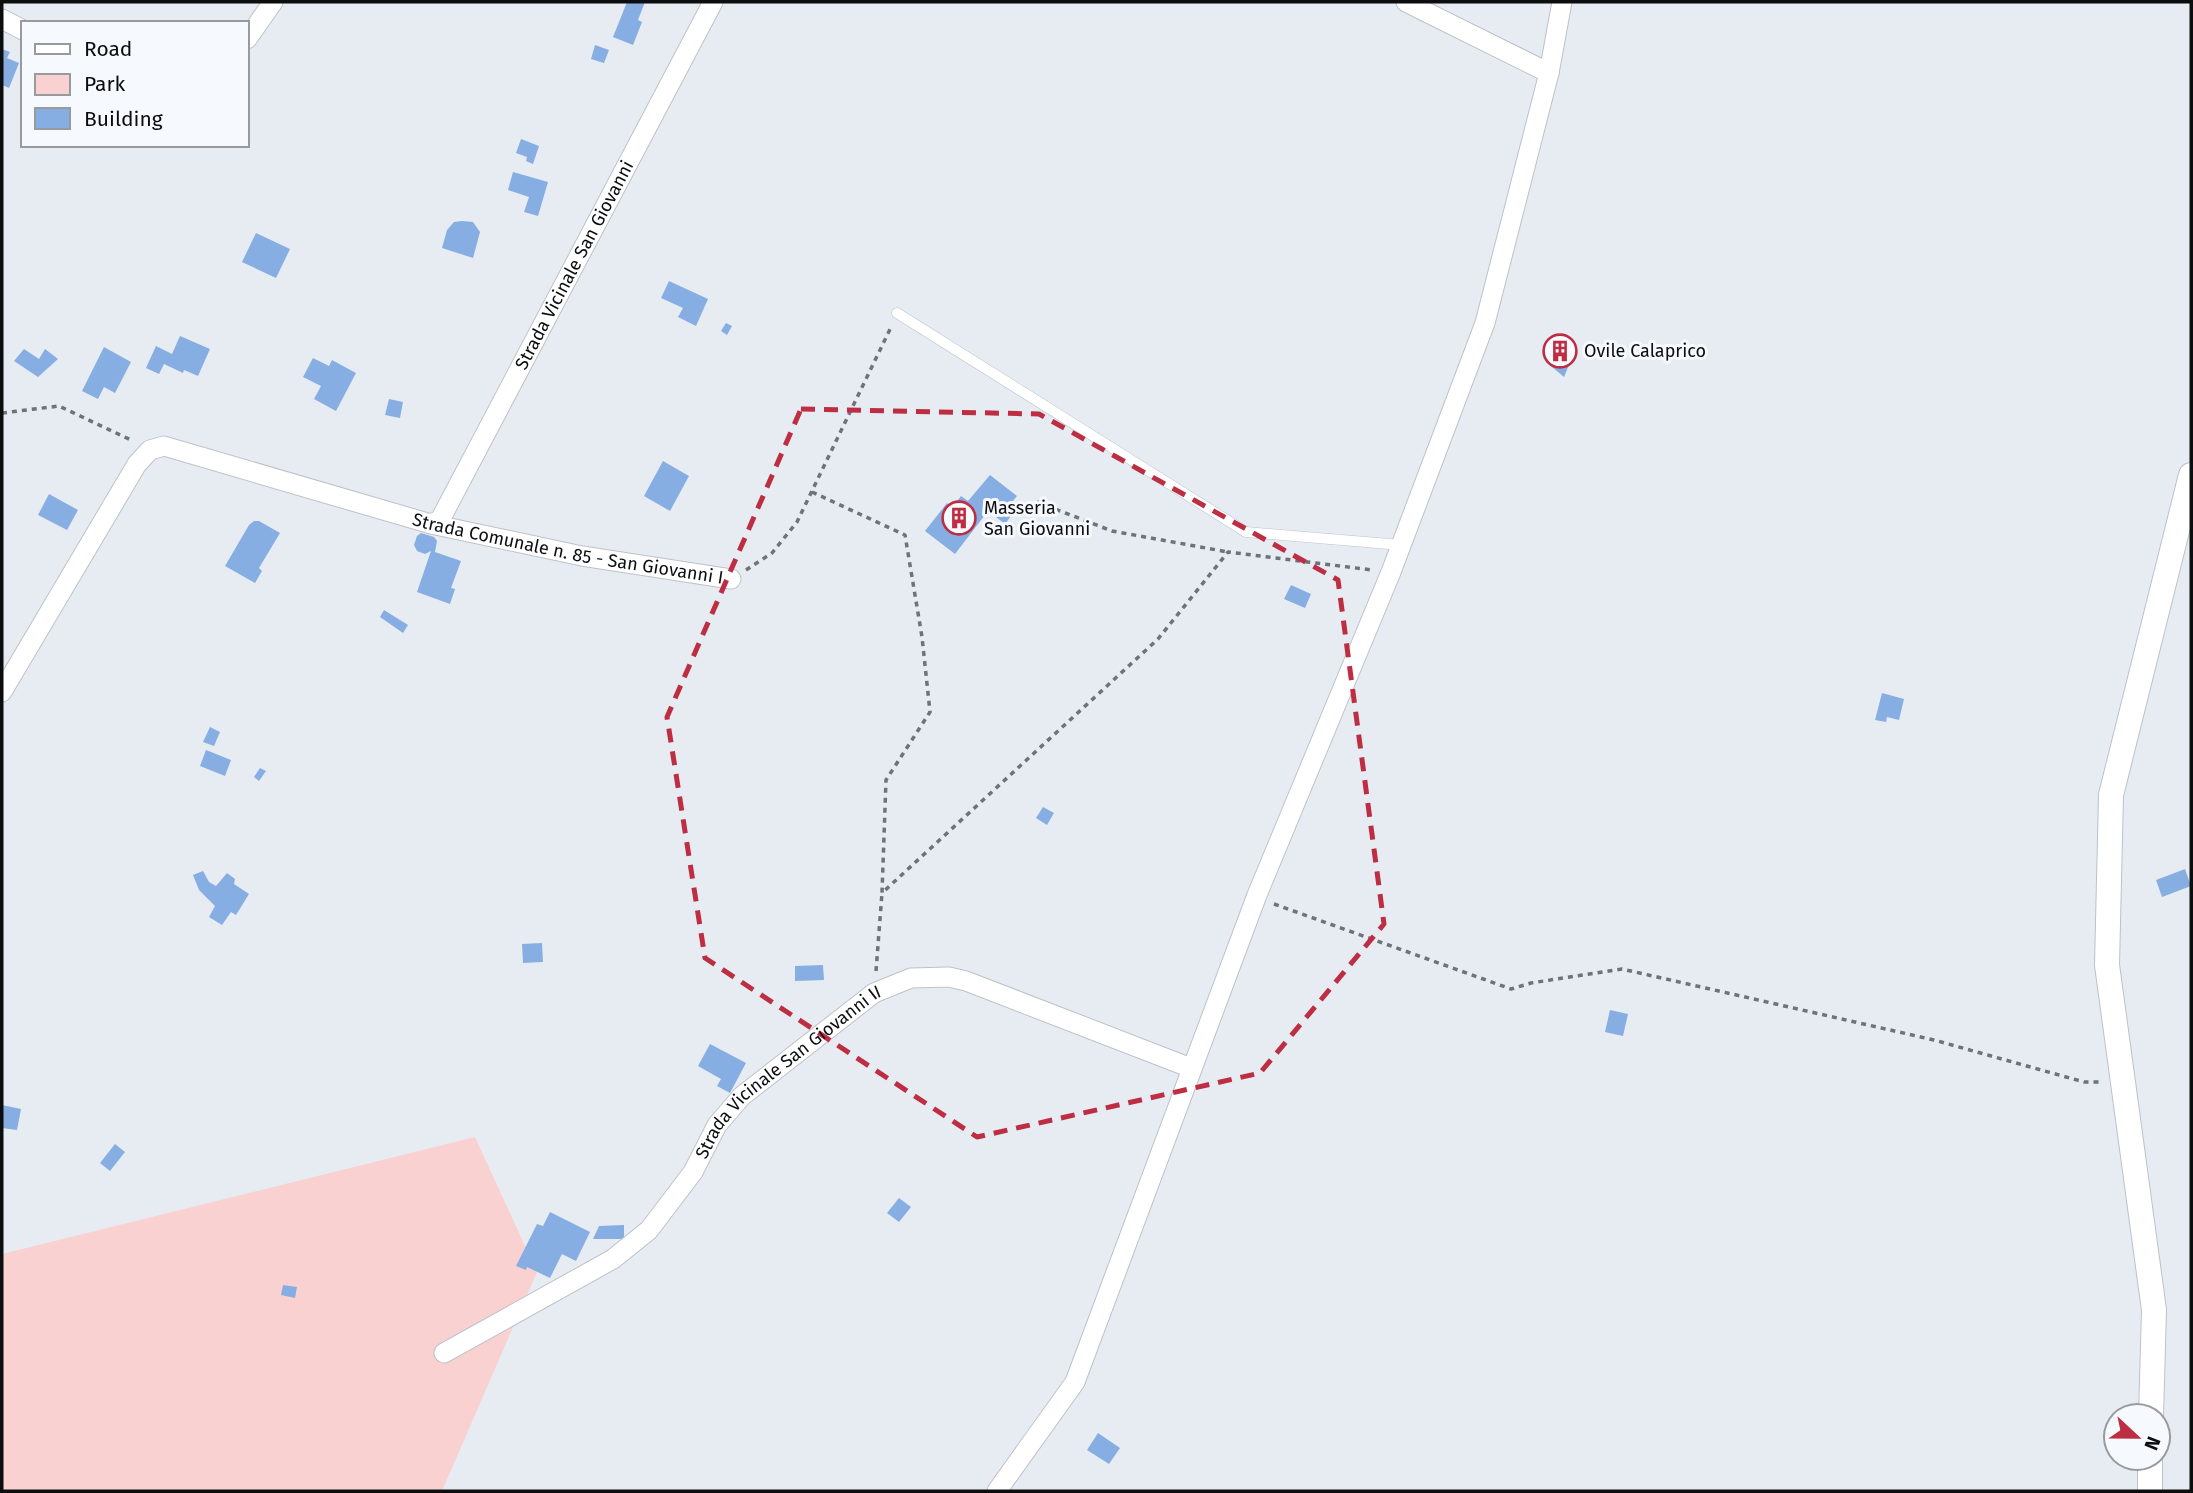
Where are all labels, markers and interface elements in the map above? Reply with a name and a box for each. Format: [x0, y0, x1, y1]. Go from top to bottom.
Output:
legend [21, 21, 248, 147]
text: Road [84, 36, 132, 62]
text: Park [84, 71, 126, 97]
text: Building [84, 106, 163, 132]
street label: Strada Vicinale San Giovanni [510, 157, 638, 373]
building icon: Ovile Calaprico [1541, 332, 1579, 370]
place label: Ovile Calaprico [1584, 340, 1706, 362]
place label: Masseria San Giovanni [984, 497, 1090, 540]
building icon: Masseria San Giovanni [940, 499, 978, 537]
street label: Strada Comunale n. 85 - San Giovanni I [410, 508, 725, 589]
street label: Strada Vicinale San Giovanni II [691, 980, 884, 1162]
north arrow [2102, 1402, 2172, 1472]
text: N [2139, 1433, 2165, 1453]

